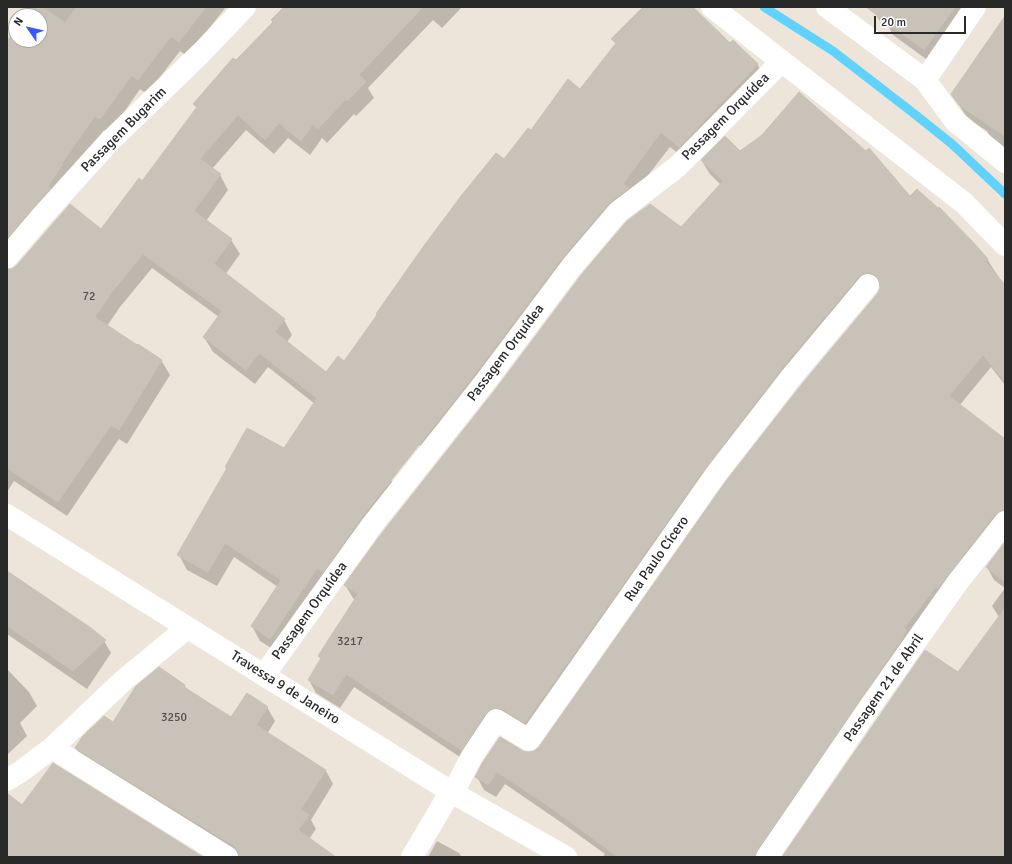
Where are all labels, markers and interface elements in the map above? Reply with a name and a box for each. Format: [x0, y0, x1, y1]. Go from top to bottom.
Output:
north arrow [8, 8, 48, 48]
scale bar [876, 8, 968, 34]
text: N [11, 15, 26, 28]
text: 20 m [881, 15, 906, 30]
street label: Passagem Orquídea [679, 70, 773, 164]
street label: Passagem Bugarim [78, 84, 170, 176]
house number: 72 [83, 290, 95, 304]
street label: Passagem Orquídea [464, 301, 548, 405]
street label: Rua Paulo Cícero [621, 513, 693, 605]
street label: Passagem Orquídea [269, 559, 351, 663]
street label: Passagem 21 de Abril [841, 631, 927, 745]
house number: 3217 [337, 635, 363, 649]
street label: Travessa 9 de Janeiro [227, 648, 343, 728]
house number: 3250 [161, 711, 187, 725]

